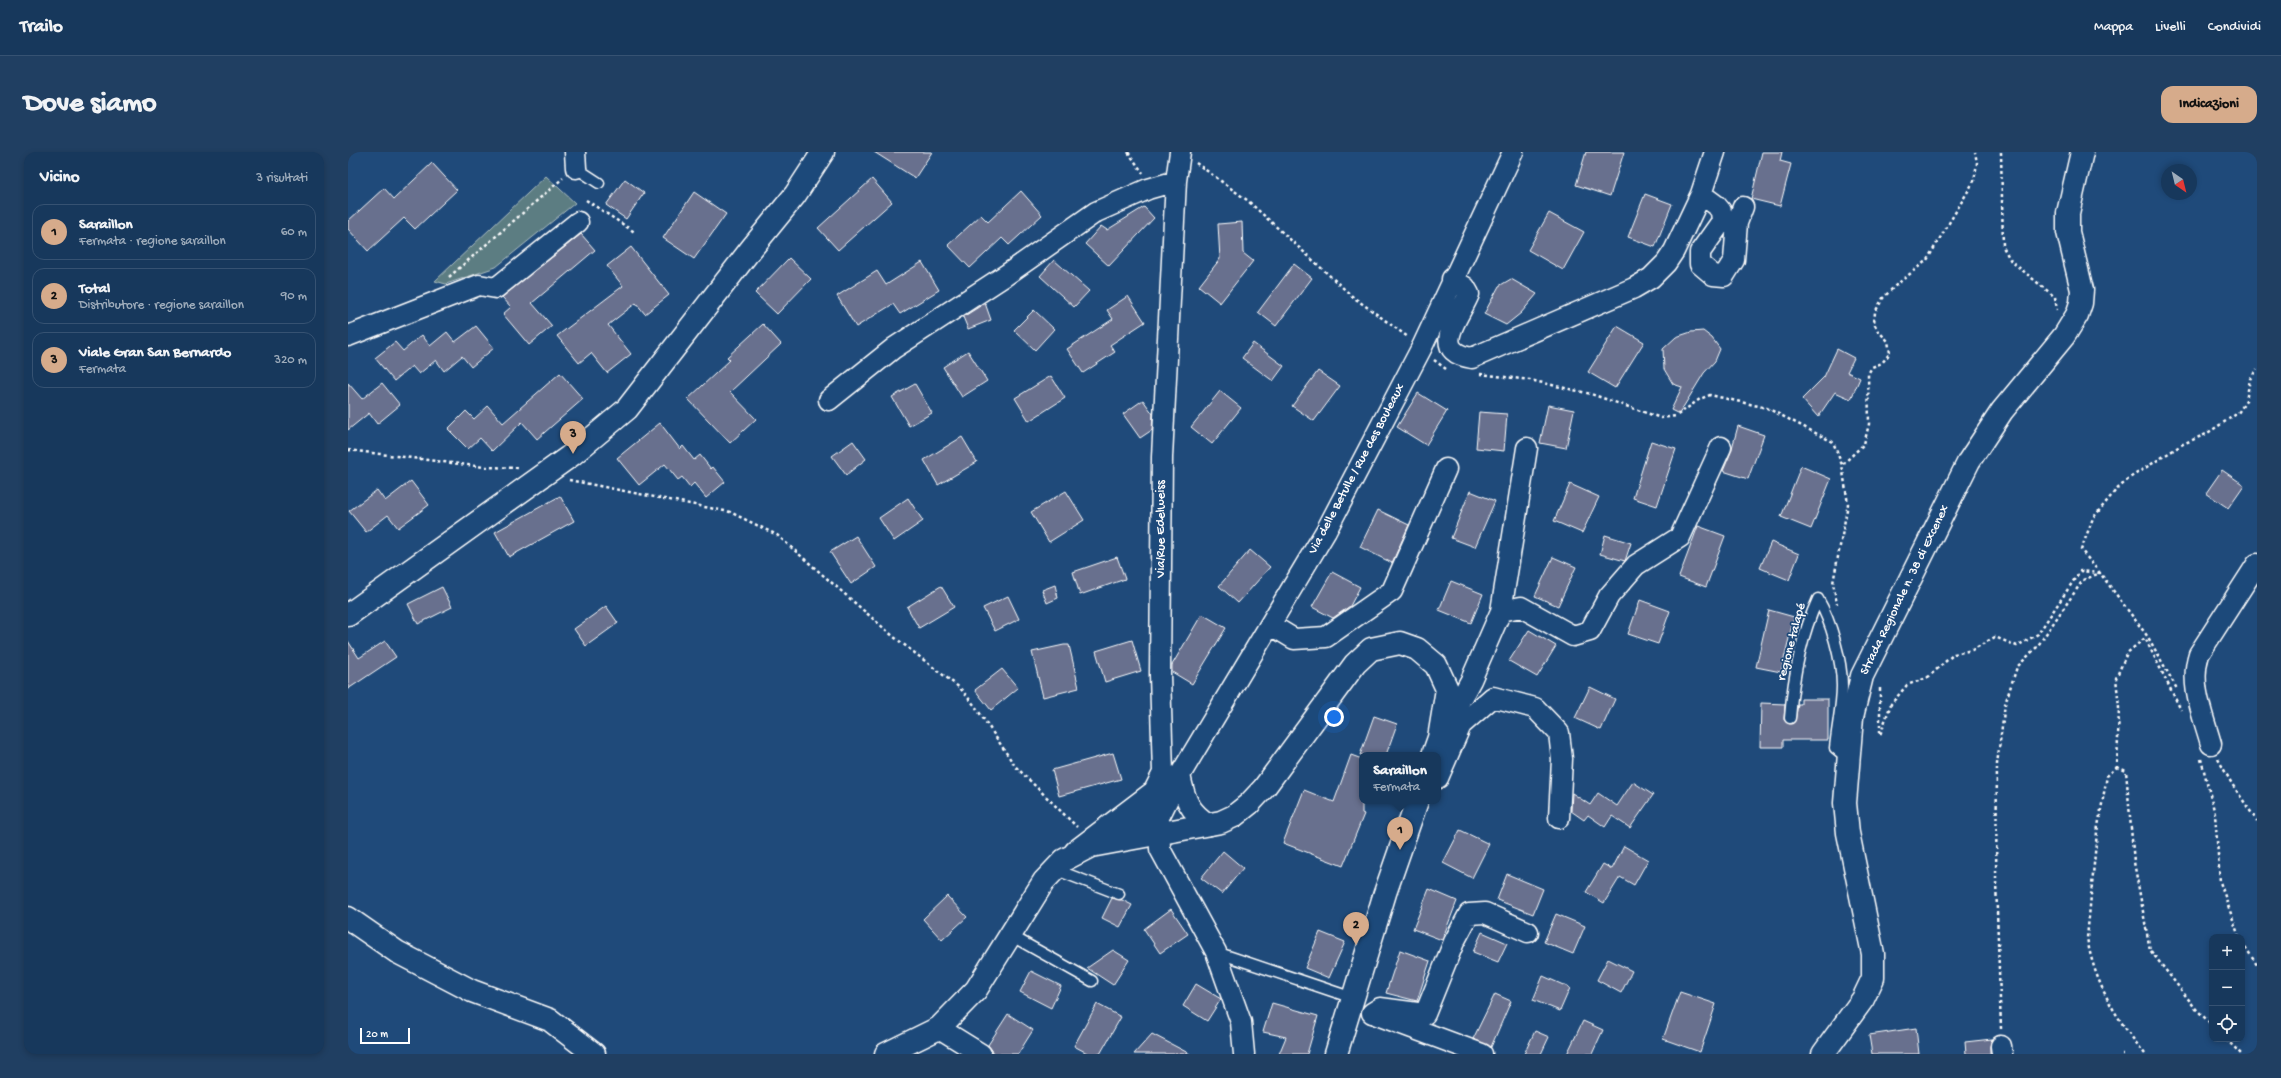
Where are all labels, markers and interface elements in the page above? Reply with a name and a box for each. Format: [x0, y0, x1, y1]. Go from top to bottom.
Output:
text: Trailo [20, 16, 63, 39]
text: Mappa [2094, 19, 2133, 36]
text: Livelli [2155, 19, 2186, 36]
text: Condividi [2208, 19, 2261, 36]
button: Indicazioni [2161, 86, 2257, 123]
text: Dove siamo [24, 88, 157, 121]
north arrow [2161, 164, 2197, 200]
text: Vicino [40, 168, 80, 188]
text: 3 risultati [256, 171, 308, 186]
text: Saraillon [79, 216, 133, 234]
text: 1 [51, 225, 57, 240]
text: 60 m [281, 225, 307, 240]
text: Fermata · regione saraillon [79, 234, 226, 249]
text: Total [79, 280, 110, 298]
text: 2 [51, 289, 57, 304]
text: 90 m [281, 289, 307, 304]
text: Distributore · regione saraillon [79, 298, 244, 313]
text: Viale Gran San Bernardo [79, 344, 231, 362]
text: 3 [51, 353, 57, 368]
text: 320 m [274, 353, 307, 368]
text: Fermata [79, 362, 126, 377]
street label: Via delle Betulle / Rue des Bouleaux [1305, 381, 1408, 558]
pin: 3 [560, 421, 586, 454]
street label: Via/Rue Edelweiss [1154, 479, 1169, 579]
street label: Strada Regionale n. 38 di Excenex [1857, 502, 1953, 677]
street label: regione talapé [1774, 601, 1810, 683]
your location [1324, 707, 1344, 727]
popup [1359, 752, 1441, 804]
text: Saraillon [1373, 762, 1427, 780]
text: Fermata [1373, 780, 1420, 795]
pin: 1 [1387, 817, 1413, 850]
pin: 2 [1343, 912, 1369, 945]
map controls [2209, 934, 2245, 1042]
button: + [2209, 934, 2245, 970]
button: − [2209, 970, 2245, 1006]
button: locate [2209, 1006, 2245, 1042]
scale bar [360, 1026, 410, 1045]
text: 20 m [366, 1029, 388, 1041]

